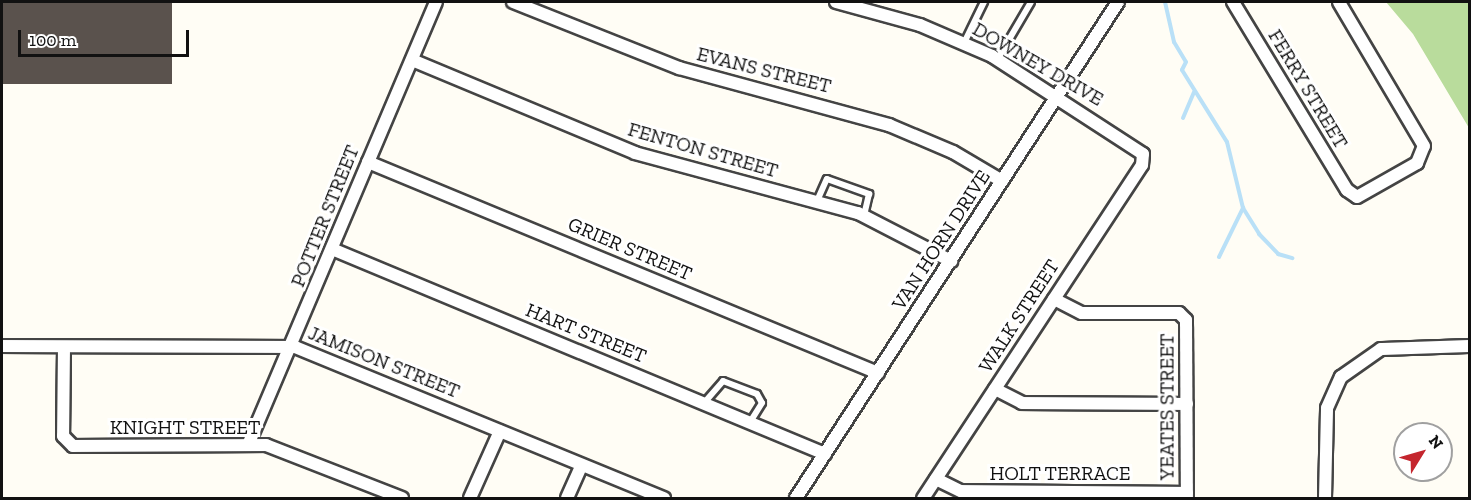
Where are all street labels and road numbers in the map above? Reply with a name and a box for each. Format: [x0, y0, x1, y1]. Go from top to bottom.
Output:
street label: DOWNEY DRIVE [968, 17, 1108, 111]
street label: FERRY STREET [1263, 25, 1353, 153]
street label: EVANS STREET [694, 42, 834, 98]
street label: FENTON STREET [625, 117, 781, 183]
street label: POTTER STREET [286, 142, 364, 290]
street label: VAN HORN DRIVE [887, 166, 995, 314]
street label: GRIER STREET [564, 212, 696, 286]
street label: WALK STREET [974, 255, 1064, 377]
street label: HART STREET [522, 298, 650, 368]
street label: JAMISON STREET [305, 321, 463, 403]
street label: YEATES STREET [1155, 334, 1179, 480]
street label: KNIGHT STREET [110, 415, 260, 439]
street label: HOLT TERRACE [989, 461, 1131, 485]

